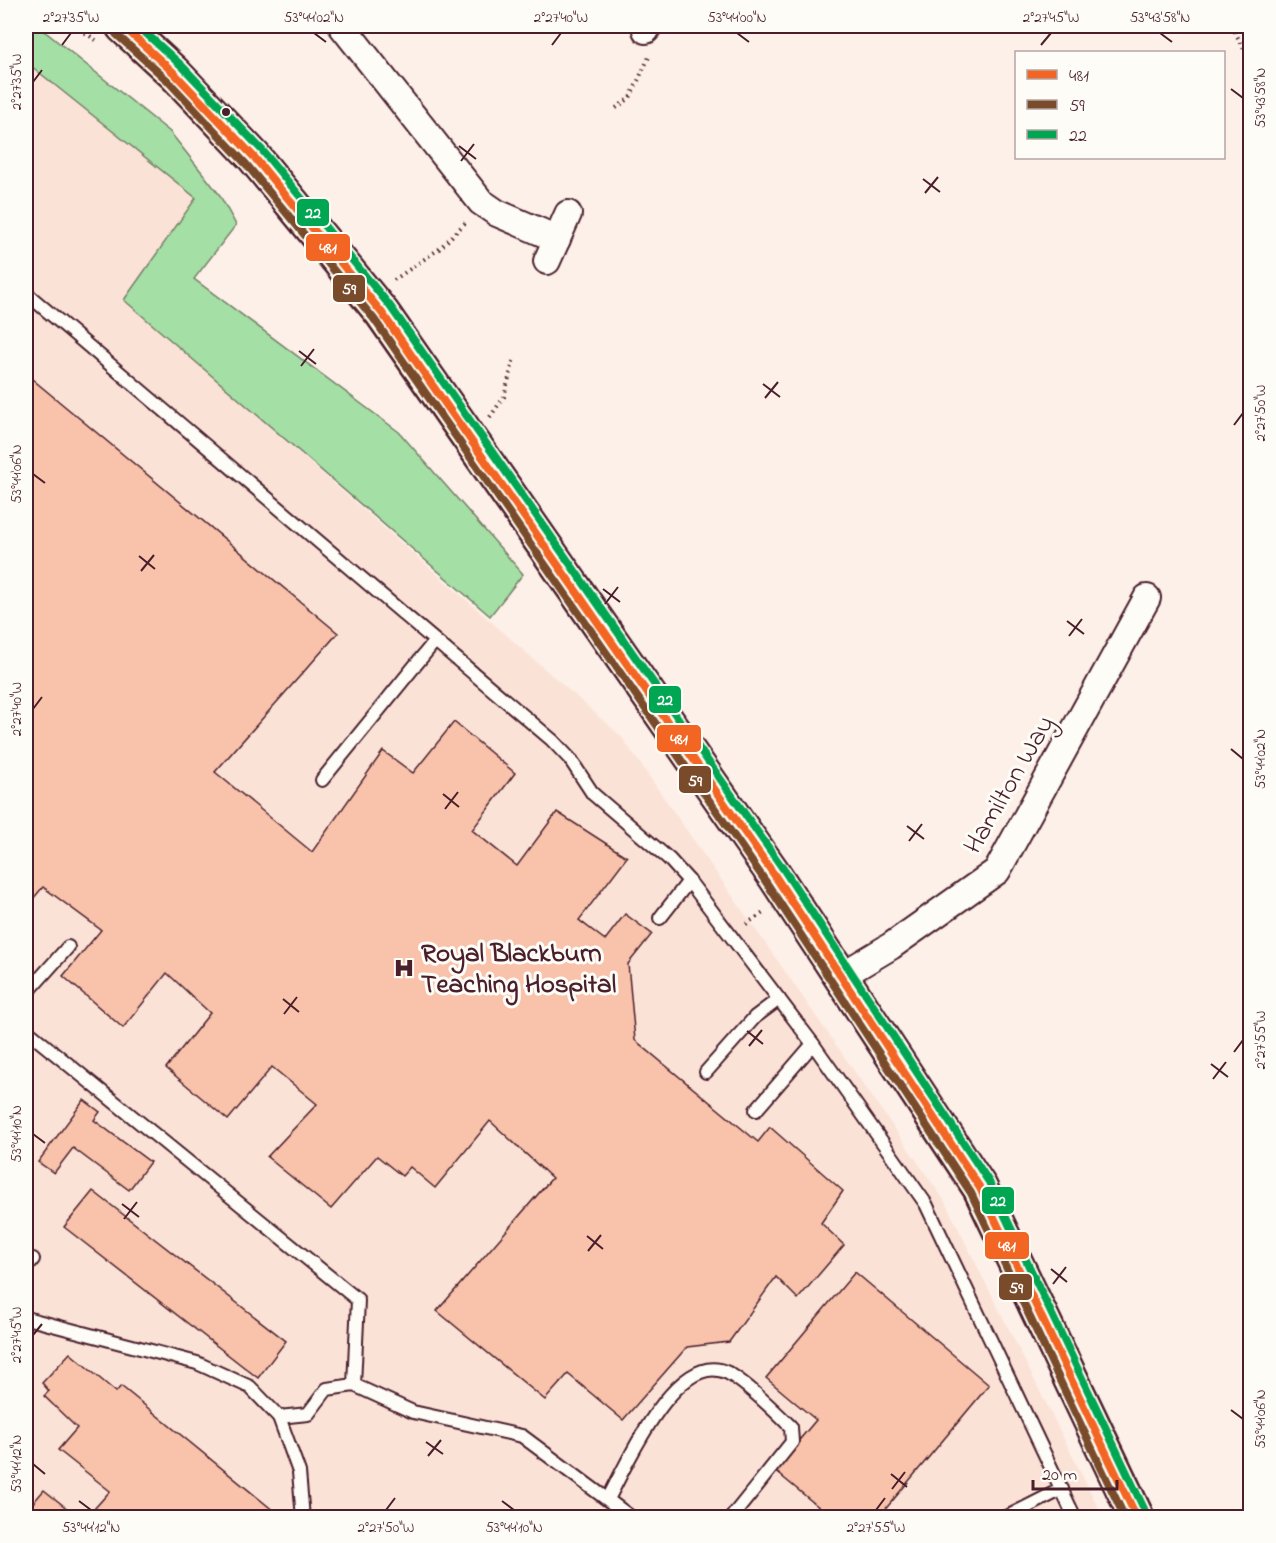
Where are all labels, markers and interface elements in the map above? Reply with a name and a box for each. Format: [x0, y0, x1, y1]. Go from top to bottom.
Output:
text: 2°27'35"W [43, 7, 99, 29]
text: 53°44'02"N [284, 7, 344, 29]
text: 2°27'40"W [534, 7, 588, 29]
text: 53°44'00"N [707, 7, 767, 29]
text: 2°27'45"W [1023, 7, 1079, 29]
text: 53°43'58"N [1130, 7, 1190, 29]
legend [1015, 51, 1225, 159]
text: 2°27'35"W [6, 54, 28, 110]
text: 481 [1069, 64, 1089, 90]
text: 53°43'58"N [1250, 68, 1272, 128]
text: 59 [1069, 94, 1085, 120]
unlabelled marker [220, 106, 232, 118]
text: 22 [1069, 124, 1087, 150]
line badge: 22 [296, 198, 330, 227]
text: 22 [304, 202, 321, 226]
line badge: 481 [305, 233, 351, 262]
text: 481 [318, 237, 338, 261]
line badge: 59 [332, 274, 366, 303]
text: 59 [342, 278, 356, 302]
text: 2°27'50"W [1250, 385, 1272, 441]
text: 53°44'06"N [6, 444, 28, 504]
text: 2°27'40"W [6, 682, 28, 736]
line badge: 22 [648, 685, 682, 714]
text: 22 [656, 689, 673, 713]
street label: Hamilton Way [955, 709, 1066, 862]
line badge: 481 [656, 724, 702, 753]
text: 481 [669, 728, 689, 752]
text: 53°44'02"N [1250, 729, 1272, 789]
line badge: 59 [678, 765, 712, 794]
text: 59 [688, 770, 702, 794]
place label: Royal Blackburn Teaching Hospital [421, 935, 616, 1006]
hospital icon: Royal Blackburn Teaching Hospital [392, 956, 416, 980]
text: 2°27'55"W [1250, 1011, 1272, 1069]
text: 53°44'10"N [6, 1105, 28, 1163]
line badge: 22 [981, 1186, 1015, 1215]
text: 22 [989, 1190, 1006, 1214]
line badge: 481 [984, 1231, 1030, 1260]
text: 481 [997, 1235, 1017, 1259]
line badge: 59 [998, 1273, 1033, 1301]
text: 59 [1009, 1277, 1023, 1301]
text: 2°27'45"W [6, 1307, 28, 1363]
text: 53°44'06"N [1250, 1389, 1272, 1449]
text: 53°44'12"N [6, 1435, 28, 1493]
scale bar [1033, 1453, 1117, 1491]
text: 20 m [1042, 1463, 1077, 1489]
text: 53°44'12"N [62, 1517, 120, 1539]
text: 2°27'50"W [358, 1517, 414, 1539]
text: 53°44'10"N [485, 1517, 543, 1539]
text: 2°27'55"W [847, 1517, 905, 1539]

